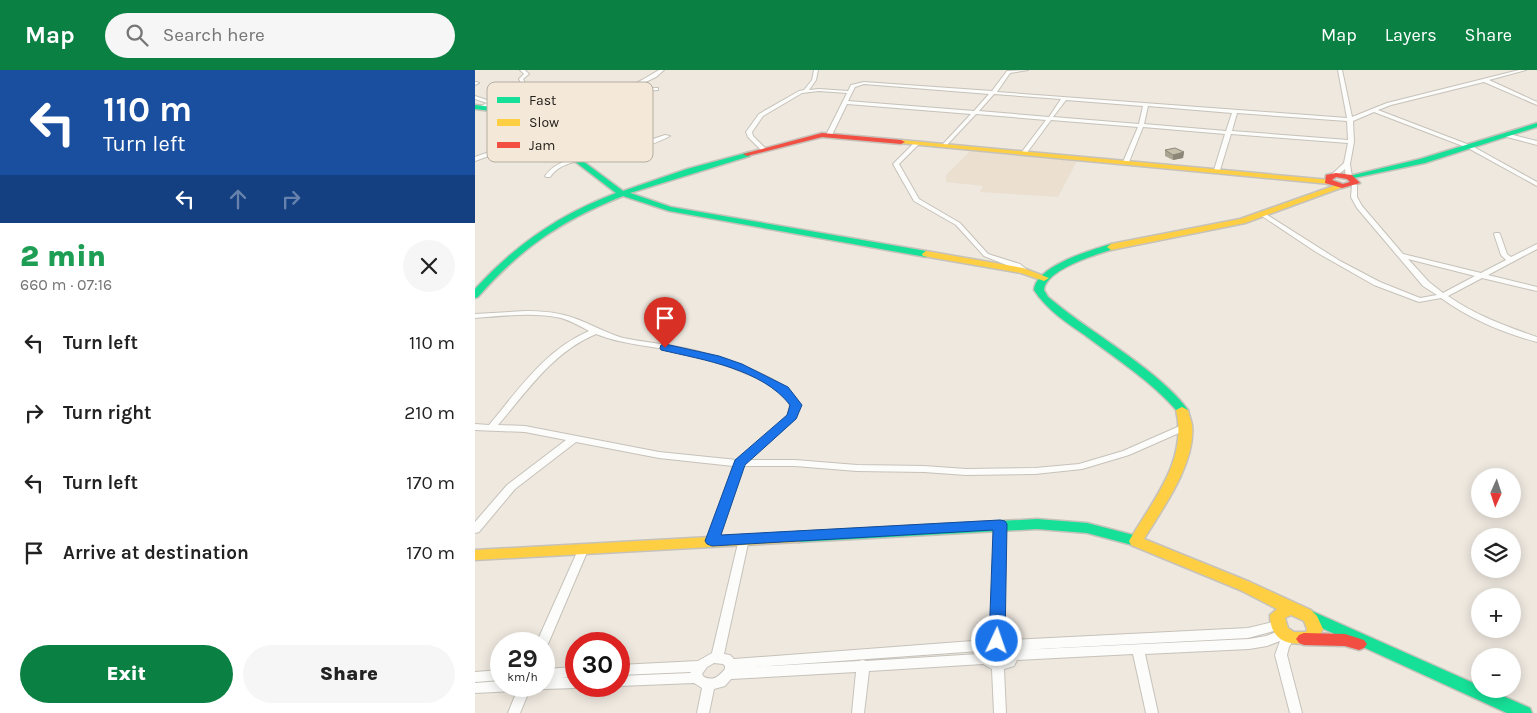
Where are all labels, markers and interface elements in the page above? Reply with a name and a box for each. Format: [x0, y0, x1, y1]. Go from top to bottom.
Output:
search box [105, 13, 455, 58]
text: Map [25, 21, 75, 49]
icon: search [123, 21, 151, 49]
text: Search here [163, 24, 265, 46]
text: Map [1321, 24, 1357, 46]
text: Layers [1385, 24, 1437, 46]
text: Share [1465, 24, 1512, 46]
legend [487, 82, 653, 162]
text: 110 m [103, 89, 192, 130]
icon: left [20, 90, 85, 155]
text: Fast [529, 92, 556, 109]
text: Slow [529, 114, 559, 131]
text: Turn left [103, 131, 186, 157]
text: Jam [529, 137, 555, 154]
icon: left [171, 185, 199, 213]
icon: ahead [224, 185, 252, 213]
icon: right [277, 185, 305, 213]
text: 2 min [20, 238, 106, 274]
button: close [403, 240, 455, 292]
text: 660 m · 07:16 [20, 275, 112, 294]
pin [644, 297, 686, 348]
icon: arrive [651, 304, 679, 332]
icon: left [20, 329, 48, 357]
text: Turn left [63, 332, 138, 354]
text: 110 m [409, 332, 455, 354]
icon: right [20, 399, 48, 427]
text: Turn right [63, 402, 152, 424]
text: 210 m [404, 402, 455, 424]
north arrow [1471, 468, 1521, 518]
map controls [1471, 468, 1521, 698]
icon: left [20, 469, 48, 497]
text: Turn left [63, 472, 138, 494]
text: 170 m [406, 472, 455, 494]
button: layers [1471, 528, 1521, 578]
icon: arrive [20, 539, 48, 567]
text: Arrive at destination [63, 542, 249, 564]
text: 170 m [406, 542, 455, 564]
button: + [1471, 588, 1521, 638]
position arrow [970, 614, 1022, 666]
speed limit sign: 30 [565, 632, 630, 697]
text: 29 [507, 644, 538, 673]
button: Exit [20, 645, 233, 703]
button: Share [243, 645, 455, 703]
button: − [1471, 648, 1521, 698]
text: km/h [507, 670, 538, 684]

